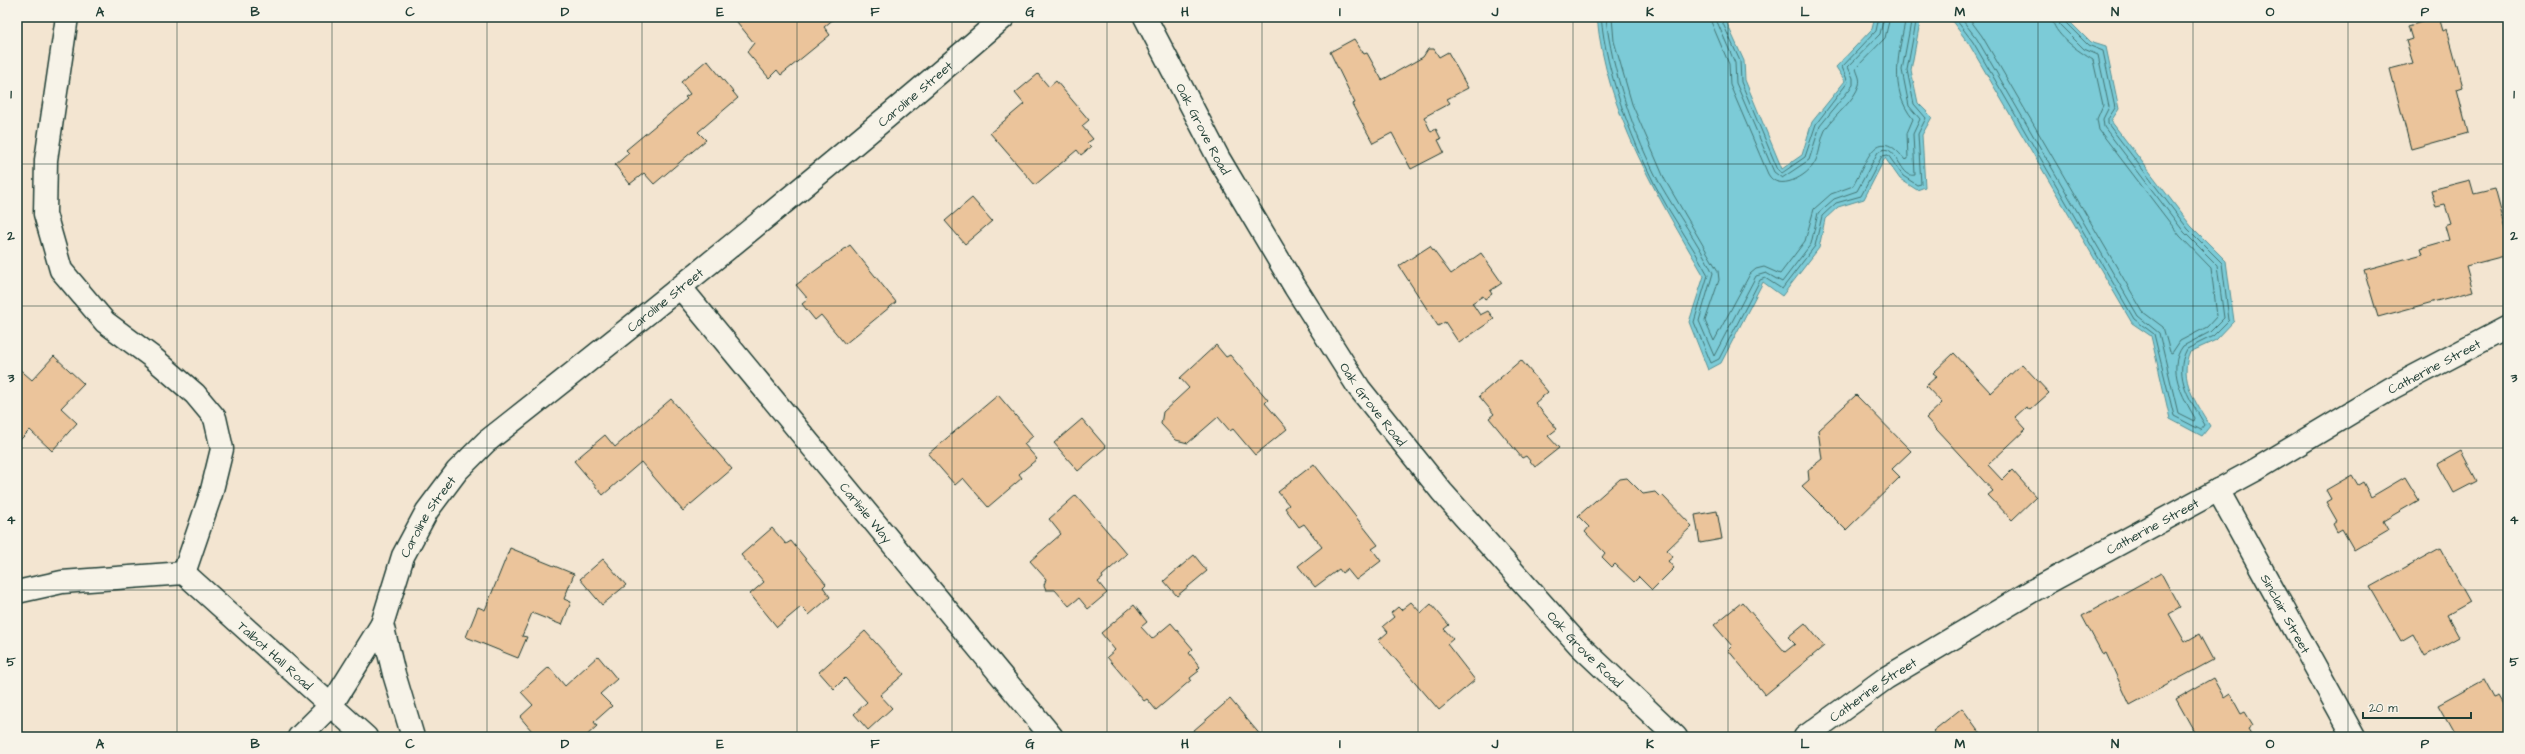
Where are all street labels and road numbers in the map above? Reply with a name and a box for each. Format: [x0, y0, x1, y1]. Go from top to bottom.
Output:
street label: Caroline Street [874, 57, 957, 131]
street label: Oak Grove Road [1171, 80, 1234, 178]
street label: Caroline Street [623, 264, 708, 337]
street label: Catherine Street [2385, 335, 2485, 399]
street label: Oak Grove Road [1335, 359, 1410, 451]
street label: Caroline Street [396, 472, 461, 561]
street label: Carlisle Way [835, 479, 896, 548]
street label: Catherine Street [2103, 494, 2203, 559]
street label: Sinclair Street [2256, 571, 2315, 658]
street label: Oak Grove Road [1543, 607, 1626, 692]
street label: Talbot Hall Road [233, 617, 316, 695]
street label: Catherine Street [1826, 653, 1921, 726]

